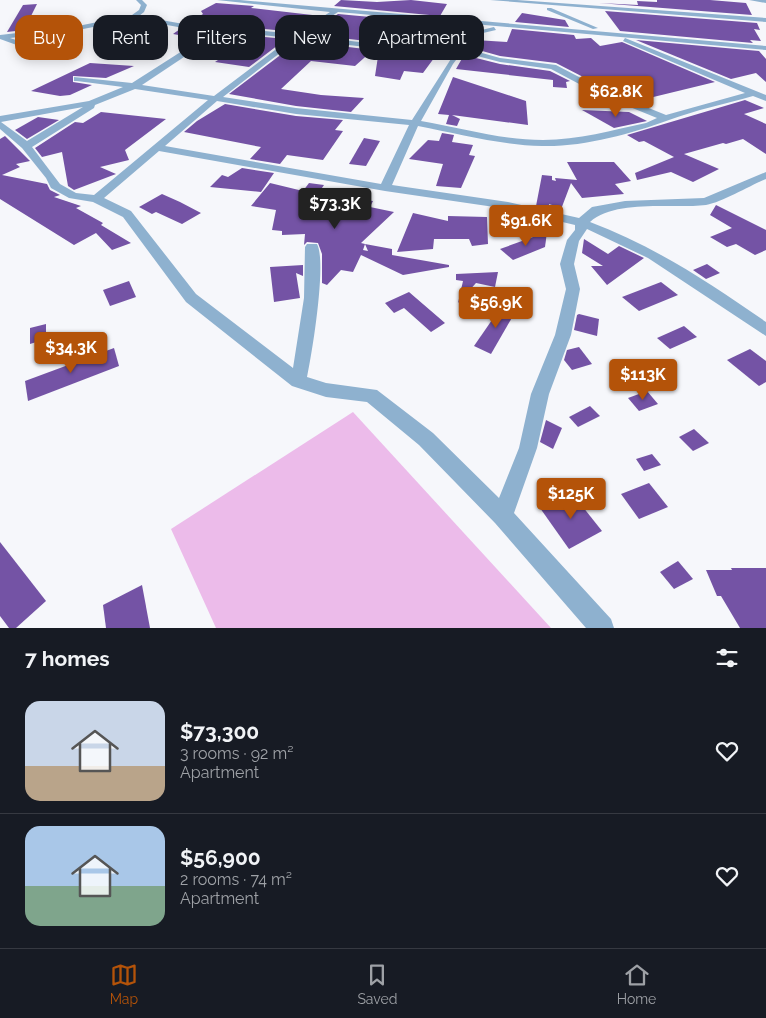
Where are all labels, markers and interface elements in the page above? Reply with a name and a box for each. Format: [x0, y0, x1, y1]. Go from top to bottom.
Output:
chip: Buy [15, 15, 83, 60]
chip: Rent [93, 15, 168, 60]
chip: Filters [178, 15, 265, 60]
chip: New [275, 15, 349, 60]
chip: Apartment [359, 15, 484, 60]
pin: $62.8K [575, 76, 657, 118]
text: $62.8K [590, 82, 642, 101]
pin: $73.3K [294, 188, 376, 230]
text: $73.3K [309, 194, 361, 213]
pin: $91.6K [485, 204, 567, 247]
text: $91.6K [500, 211, 552, 230]
pin: $56.9K [455, 286, 537, 329]
text: $56.9K [470, 293, 522, 312]
pin: $34.3K [30, 332, 112, 374]
text: $34.3K [45, 338, 97, 357]
pin: $113K [608, 358, 678, 401]
text: $113K [620, 365, 666, 384]
pin: $125K [536, 478, 606, 520]
text: $125K [548, 484, 594, 503]
icon: filters [713, 644, 741, 672]
text: 7 homes [25, 646, 110, 671]
text: $73,300 [180, 719, 259, 744]
icon: home [65, 721, 125, 781]
icon: heart [713, 737, 741, 765]
text: 3 rooms · 92 m² [180, 744, 293, 763]
text: Apartment [180, 763, 259, 782]
text: $56,900 [180, 845, 261, 870]
icon: home [65, 846, 125, 906]
icon: heart [713, 862, 741, 890]
text: 2 rooms · 74 m² [180, 870, 292, 889]
text: Apartment [180, 889, 259, 908]
tab: Map [110, 961, 138, 1007]
tab: Saved [357, 961, 397, 1007]
tab: Home [617, 961, 656, 1007]

